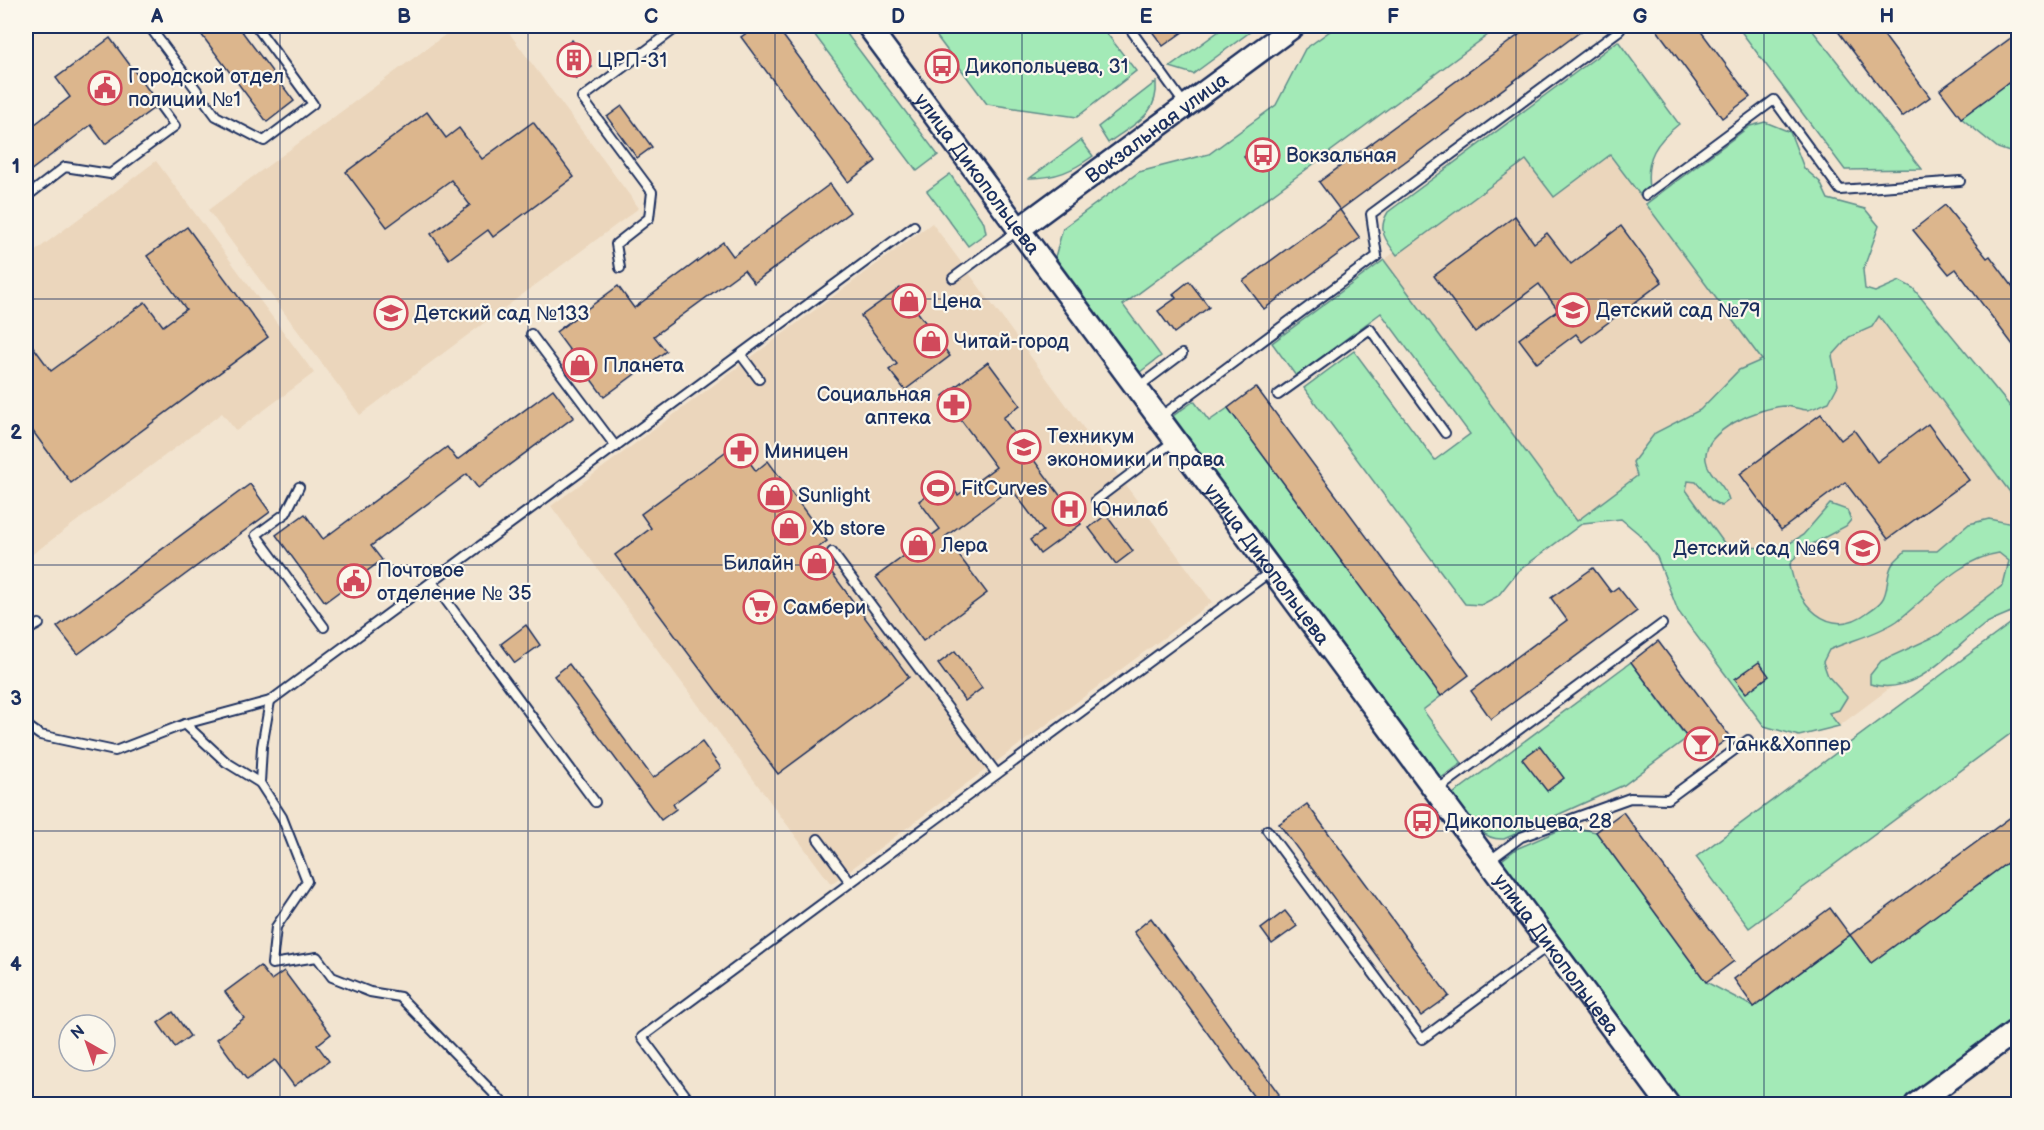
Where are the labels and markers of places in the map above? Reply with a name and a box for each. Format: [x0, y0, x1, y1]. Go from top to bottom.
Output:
building icon: ЦРП-31 [556, 42, 592, 78]
bus stop icon: Дикопольцева, 31 [924, 48, 960, 84]
place label: ЦРП-31 [597, 49, 667, 73]
place label: Дикопольцева, 31 [965, 55, 1128, 79]
place label: Городской отдел полиции №1 [128, 65, 284, 112]
public building icon: Городской отдел полиции №1 [87, 70, 123, 106]
bus stop icon: Вокзальная [1245, 137, 1281, 173]
place label: Вокзальная [1286, 144, 1397, 168]
shop icon: Цена [891, 283, 927, 319]
place label: Цена [932, 290, 982, 314]
school or university icon: Детский сад №79 [1555, 292, 1591, 328]
school or university icon: Детский сад №133 [373, 295, 409, 331]
place label: Детский сад №79 [1596, 299, 1761, 323]
place label: Детский сад №133 [414, 302, 590, 326]
shop icon: Читай-город [913, 323, 949, 359]
place label: Читай-город [954, 330, 1069, 354]
shop icon: Планета [562, 347, 598, 383]
place label: Планета [603, 354, 685, 378]
place label: Социальная аптека [817, 383, 931, 430]
pharmacy icon: Социальная аптека [936, 387, 972, 423]
place label: Техникум экономики и права [1047, 425, 1225, 472]
school or university icon: Техникум экономики и права [1006, 429, 1042, 465]
pharmacy icon: Миницен [723, 433, 759, 469]
place label: Миницен [764, 440, 849, 464]
sports icon: FitCurves [920, 470, 956, 506]
shop icon: Sunlight [757, 477, 793, 513]
place label: FitCurves [961, 477, 1048, 501]
place label: Sunlight [798, 484, 870, 508]
hospital icon: Юнилаб [1051, 491, 1087, 527]
place label: Юнилаб [1092, 498, 1168, 522]
shop icon: Xb store [771, 510, 807, 546]
place label: Xb store [811, 517, 886, 541]
shop icon: Лера [900, 527, 936, 563]
school or university icon: Детский сад №69 [1845, 530, 1881, 566]
place label: Лера [940, 534, 988, 558]
place label: Детский сад №69 [1673, 537, 1840, 561]
shop icon: Билайн [799, 545, 835, 581]
place label: Билайн [723, 552, 794, 576]
place label: Почтовое отделение № 35 [377, 559, 532, 606]
public building icon: Почтовое отделение № 35 [336, 563, 372, 599]
supermarket icon: Самбери [742, 589, 778, 625]
place label: Самбери [783, 596, 866, 620]
bar icon: Танк&Хоппер [1683, 726, 1719, 762]
place label: Танк&Хоппер [1724, 733, 1851, 757]
bus stop icon: Дикопольцева, 28 [1404, 803, 1440, 839]
place label: Дикопольцева, 28 [1445, 810, 1612, 834]

